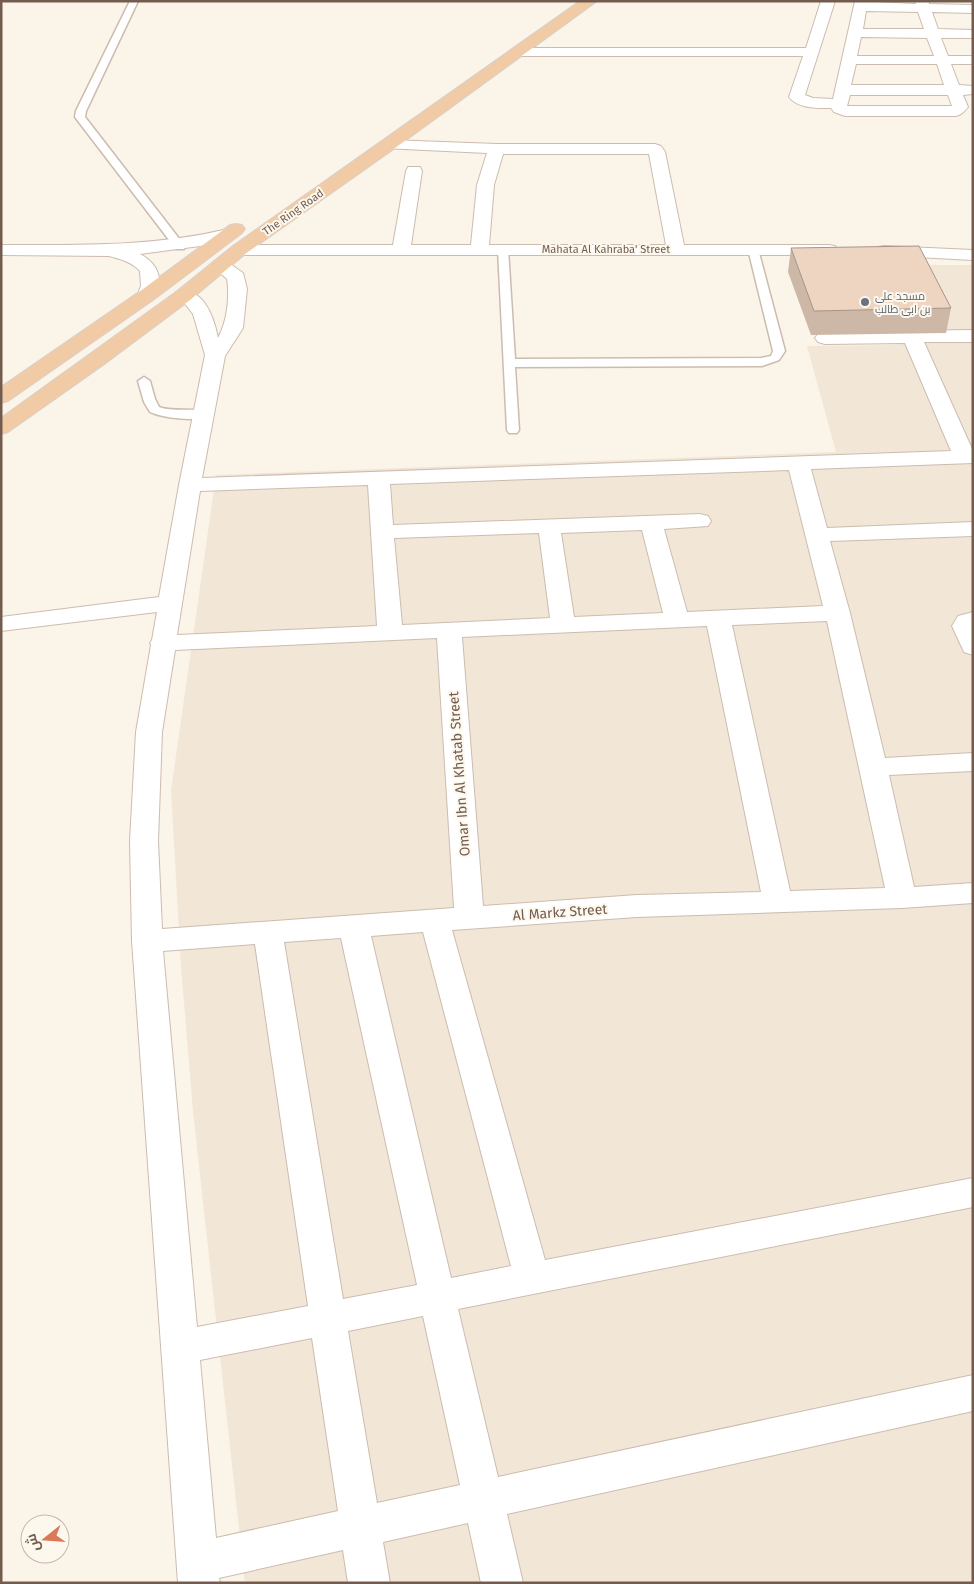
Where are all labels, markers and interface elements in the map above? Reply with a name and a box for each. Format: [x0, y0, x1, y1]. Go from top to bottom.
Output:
street label: The Ring Road [260, 187, 326, 238]
street label: Mahata Al Kahraba' Street [542, 243, 670, 256]
place label: مسجد على بن ابى طالب [875, 290, 931, 316]
marker: مسجد على بن ابى طالب [859, 296, 871, 308]
street label: Omar Ibn Al Khatab Street [445, 690, 474, 857]
street label: Al Markz Street [512, 901, 609, 924]
north arrow [20, 1514, 70, 1564]
text: ش [22, 1532, 44, 1554]

